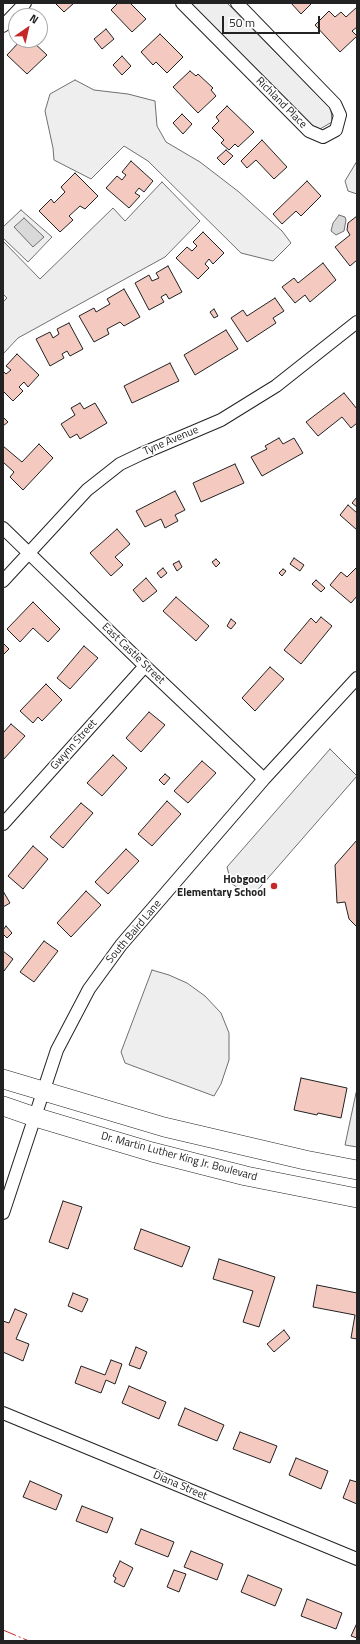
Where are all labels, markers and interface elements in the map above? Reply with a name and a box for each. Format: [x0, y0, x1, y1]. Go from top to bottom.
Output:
north arrow [8, 8, 48, 48]
scale bar [224, 8, 322, 34]
text: N [27, 10, 42, 28]
text: 50 m [229, 13, 255, 32]
street label: Richland Place [253, 75, 309, 131]
street label: Tyne Avenue [141, 423, 201, 459]
street label: East Castle Street [99, 621, 167, 687]
street label: Gwynn Street [48, 717, 100, 773]
place label: Hobgood Elementary School [177, 873, 266, 899]
marker: Hobgood Elementary School [269, 881, 279, 891]
street label: South Baird Lane [104, 898, 164, 966]
street label: Dr. Martin Luther King Jr. Boulevard [99, 1130, 259, 1184]
street label: Diana Street [151, 1469, 209, 1503]

